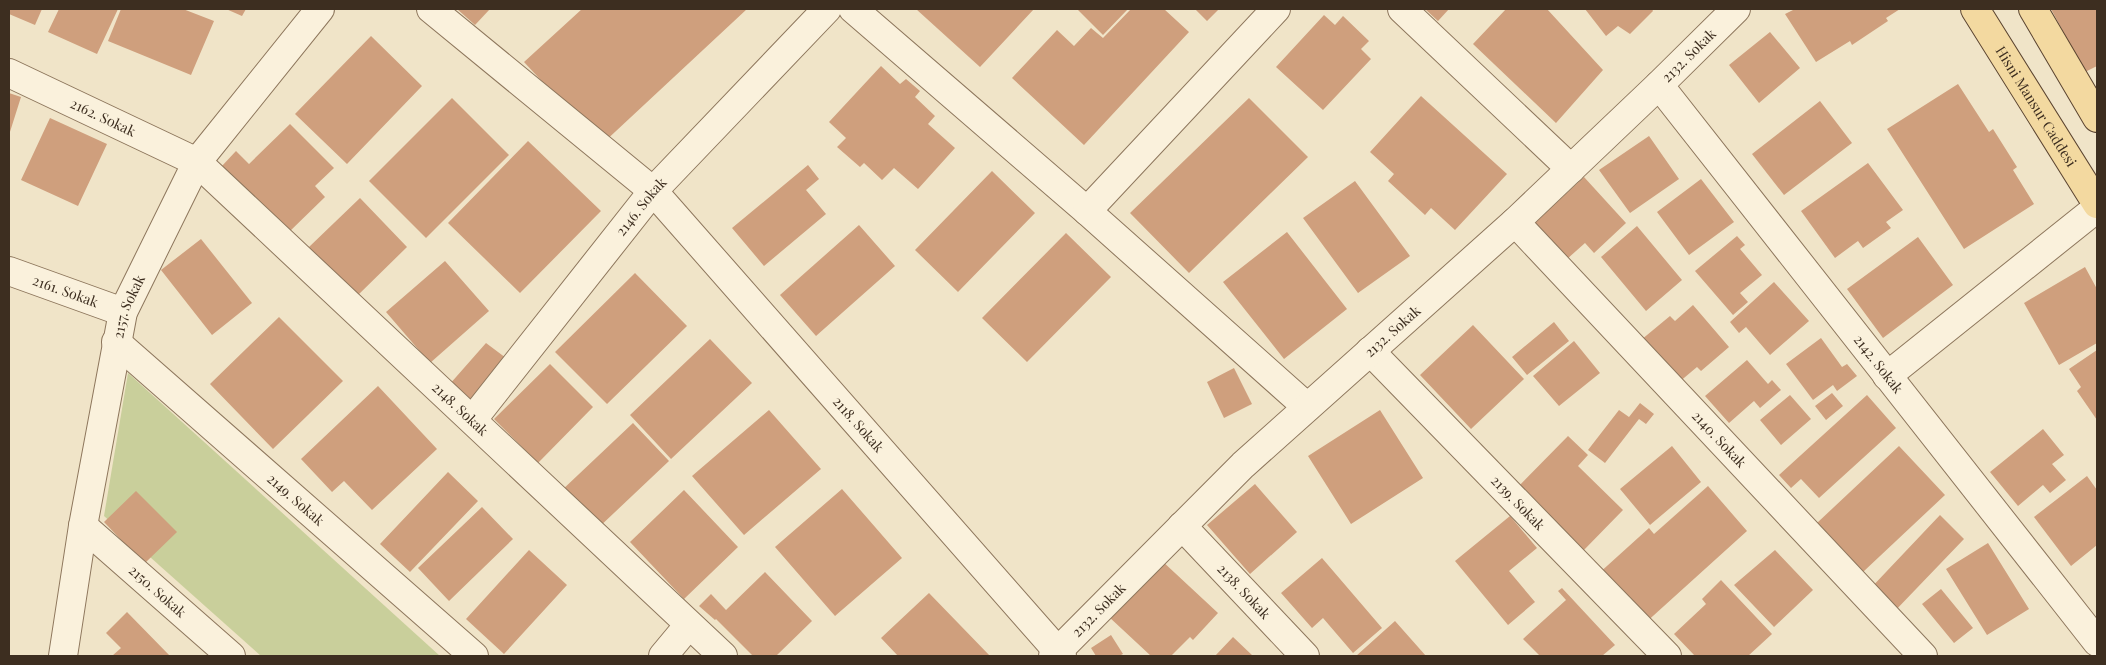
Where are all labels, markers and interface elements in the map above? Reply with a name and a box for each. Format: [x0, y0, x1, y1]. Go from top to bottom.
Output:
street label: 2132. Sokak [1657, 24, 1720, 86]
street label: Hisni Mansur Caddesi [1992, 42, 2081, 170]
street label: 2162. Sokak [67, 93, 139, 141]
street label: 2146. Sokak [611, 172, 671, 240]
street label: 2161. Sokak [30, 270, 101, 312]
street label: 2157. Sokak [108, 271, 149, 340]
street label: 2132. Sokak [1360, 301, 1425, 361]
street label: 2142. Sokak [1850, 330, 1908, 397]
street label: 2148. Sokak [428, 378, 493, 440]
street label: 2118. Sokak [829, 392, 889, 456]
street label: 2140. Sokak [1688, 406, 1751, 472]
street label: 2149. Sokak [263, 469, 329, 530]
street label: 2139. Sokak [1487, 471, 1550, 534]
street label: 2138. Sokak [1213, 559, 1275, 623]
street label: 2150. Sokak [125, 561, 191, 622]
street label: 2132. Sokak [1067, 578, 1130, 641]

